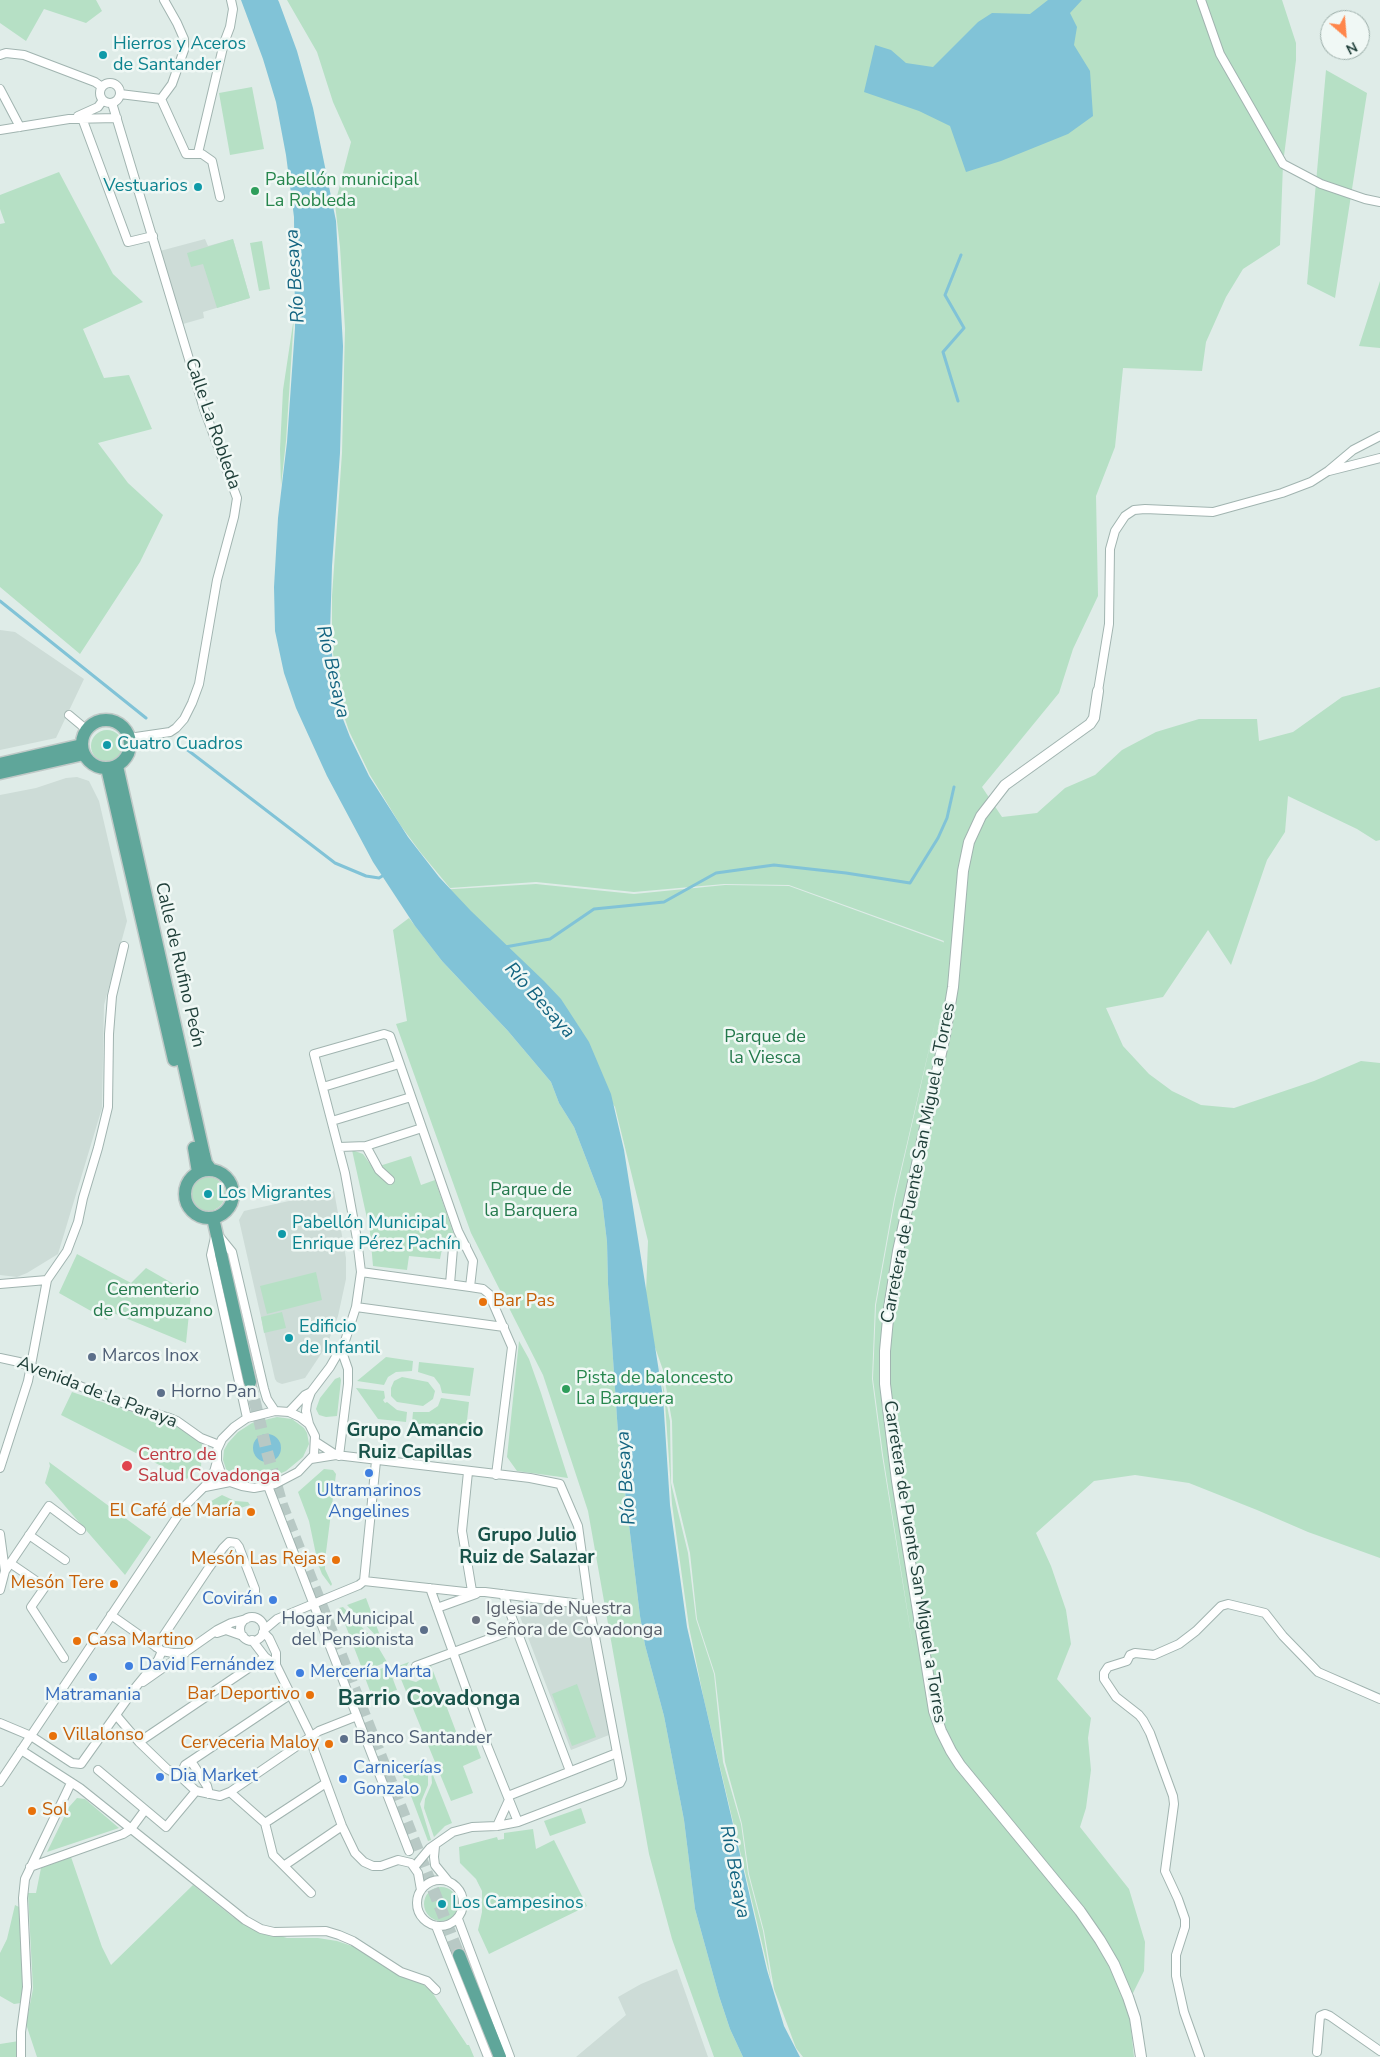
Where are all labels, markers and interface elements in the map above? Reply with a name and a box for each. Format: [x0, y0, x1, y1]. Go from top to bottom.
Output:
north arrow [1320, 10, 1370, 60]
place label: Hierros y Aceros de Santander [113, 34, 246, 76]
text: N [1343, 37, 1361, 59]
marker: Hierros y Aceros de Santander [97, 49, 109, 61]
place label: Pabellón municipal La Robleda [265, 170, 419, 212]
place label: Vestuarios [103, 176, 188, 198]
marker: Vestuarios [192, 181, 204, 193]
marker: Pabellón municipal La Robleda [249, 185, 261, 197]
water label: Río Besaya [281, 228, 311, 324]
street label: Calle La Robleda [179, 356, 245, 492]
water label: Río Besaya [310, 624, 354, 720]
place label: Cuatro Cuadros [117, 734, 243, 756]
marker: Cuatro Cuadros [101, 739, 113, 751]
street label: Calle de Rufino Peón [150, 880, 208, 1050]
water label: Río Besaya [499, 958, 579, 1044]
street label: Carretera de Puente San Miguel a Torres [877, 1001, 961, 1325]
park label: Parque de la Viesca [724, 1027, 806, 1070]
park label: Parque de la Barquera [484, 1180, 578, 1222]
place label: Los Migrantes [218, 1183, 332, 1205]
marker: Los Migrantes [202, 1188, 214, 1200]
place label: Pabellón Municipal Enrique Pérez Pachín [292, 1213, 461, 1256]
marker: Pabellón Municipal Enrique Pérez Pachín [276, 1228, 288, 1240]
park label: Cementerio de Campuzano [93, 1280, 213, 1322]
place label: Bar Pas [493, 1291, 555, 1313]
marker: Bar Pas [477, 1296, 489, 1308]
place label: Edificio de Infantil [299, 1317, 380, 1360]
marker: Edificio de Infantil [283, 1332, 295, 1344]
place label: Marcos Inox [102, 1346, 199, 1368]
marker: Marcos Inox [86, 1351, 98, 1363]
street label: Avenida de la Paraya [14, 1353, 180, 1433]
place label: Pista de baloncesto La Barquera [576, 1368, 733, 1410]
place label: Horno Pan [171, 1382, 257, 1404]
marker: Pista de baloncesto La Barquera [560, 1383, 572, 1395]
marker: Horno Pan [155, 1387, 167, 1399]
street label: Carretera de Puente San Miguel a Torres [878, 1399, 950, 1725]
district label: Grupo Amancio Ruiz Capillas [347, 1420, 483, 1464]
water label: Río Besaya [612, 1430, 642, 1526]
place label: Centro de Salud Covadonga [138, 1445, 280, 1488]
marker: Centro de Salud Covadonga [120, 1459, 134, 1473]
marker: Ultramarinos Angelines [363, 1467, 375, 1479]
place label: Ultramarinos Angelines [317, 1481, 421, 1524]
place label: El Café de María [109, 1501, 241, 1523]
marker: El Café de María [245, 1506, 257, 1518]
district label: Grupo Julio Ruiz de Salazar [459, 1525, 595, 1569]
place label: Mesón Las Rejas [191, 1549, 326, 1571]
marker: Mesón Las Rejas [330, 1554, 342, 1566]
place label: Mesón Tere [11, 1573, 104, 1595]
marker: Mesón Tere [108, 1578, 120, 1590]
place label: Covirán [202, 1589, 263, 1611]
marker: Covirán [267, 1594, 279, 1606]
place label: Iglesia de Nuestra Señora de Covadonga [486, 1599, 663, 1642]
place label: Hogar Municipal del Pensionista [281, 1609, 414, 1652]
marker: Iglesia de Nuestra Señora de Covadonga [470, 1614, 482, 1626]
marker: Hogar Municipal del Pensionista [418, 1624, 430, 1636]
place label: Casa Martino [87, 1630, 194, 1652]
marker: Casa Martino [71, 1635, 83, 1647]
place label: David Fernández [139, 1655, 274, 1677]
marker: David Fernández [123, 1660, 135, 1672]
place label: Mercería Marta [310, 1662, 431, 1684]
marker: Mercería Marta [294, 1667, 306, 1679]
marker: Matramania [87, 1671, 99, 1683]
place label: Bar Deportivo [187, 1684, 300, 1706]
place label: Matramania [45, 1685, 141, 1707]
district label: Barrio Covadonga [338, 1687, 520, 1713]
marker: Bar Deportivo [304, 1689, 316, 1701]
place label: Villalonso [63, 1725, 144, 1747]
place label: Banco Santander [354, 1728, 492, 1750]
marker: Villalonso [47, 1730, 59, 1742]
place label: Cerveceria Maloy [180, 1733, 319, 1755]
marker: Banco Santander [338, 1733, 350, 1745]
marker: Cerveceria Maloy [323, 1738, 335, 1750]
place label: Carnicerías Gonzalo [353, 1758, 442, 1800]
place label: Dia Market [170, 1766, 258, 1788]
marker: Dia Market [154, 1771, 166, 1783]
marker: Carnicerías Gonzalo [337, 1773, 349, 1785]
place label: Sol [42, 1800, 68, 1822]
marker: Sol [26, 1805, 38, 1817]
water label: Río Besaya [714, 1824, 754, 1920]
place label: Los Campesinos [452, 1893, 584, 1915]
marker: Los Campesinos [436, 1898, 448, 1910]

